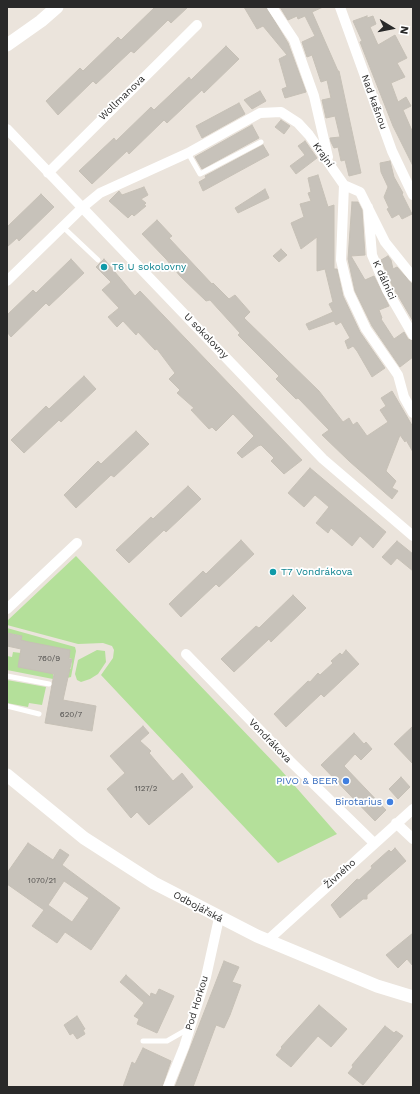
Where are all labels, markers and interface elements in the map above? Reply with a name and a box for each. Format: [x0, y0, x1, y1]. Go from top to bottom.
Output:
north arrow [372, 8, 412, 48]
text: N [397, 25, 411, 35]
street label: Wollmanova [96, 73, 148, 123]
street label: Nad kašnou [359, 73, 389, 131]
street label: Krajní [310, 140, 336, 170]
street label: K dálnici [370, 258, 398, 302]
place label: T6 U sokolovny [112, 261, 186, 273]
marker: T6 U sokolovny [99, 262, 109, 272]
street label: U sokolovny [181, 311, 231, 361]
place label: T7 Vondrákova [281, 566, 352, 578]
marker: T7 Vondrákova [268, 567, 278, 577]
house number: 760/9 [38, 654, 60, 664]
house number: 620/7 [60, 710, 82, 720]
street label: Vondrákova [246, 717, 294, 765]
place label: PIVO & BEER [276, 775, 338, 787]
marker: PIVO & BEER [341, 776, 351, 786]
house number: 1127/2 [135, 784, 157, 794]
place label: Birotarius [335, 796, 382, 808]
marker: Birotarius [385, 797, 395, 807]
street label: Živného [322, 857, 358, 891]
house number: 1070/21 [28, 876, 56, 886]
street label: Odbojářská [171, 889, 225, 925]
street label: Pod Horkou [183, 974, 211, 1032]

